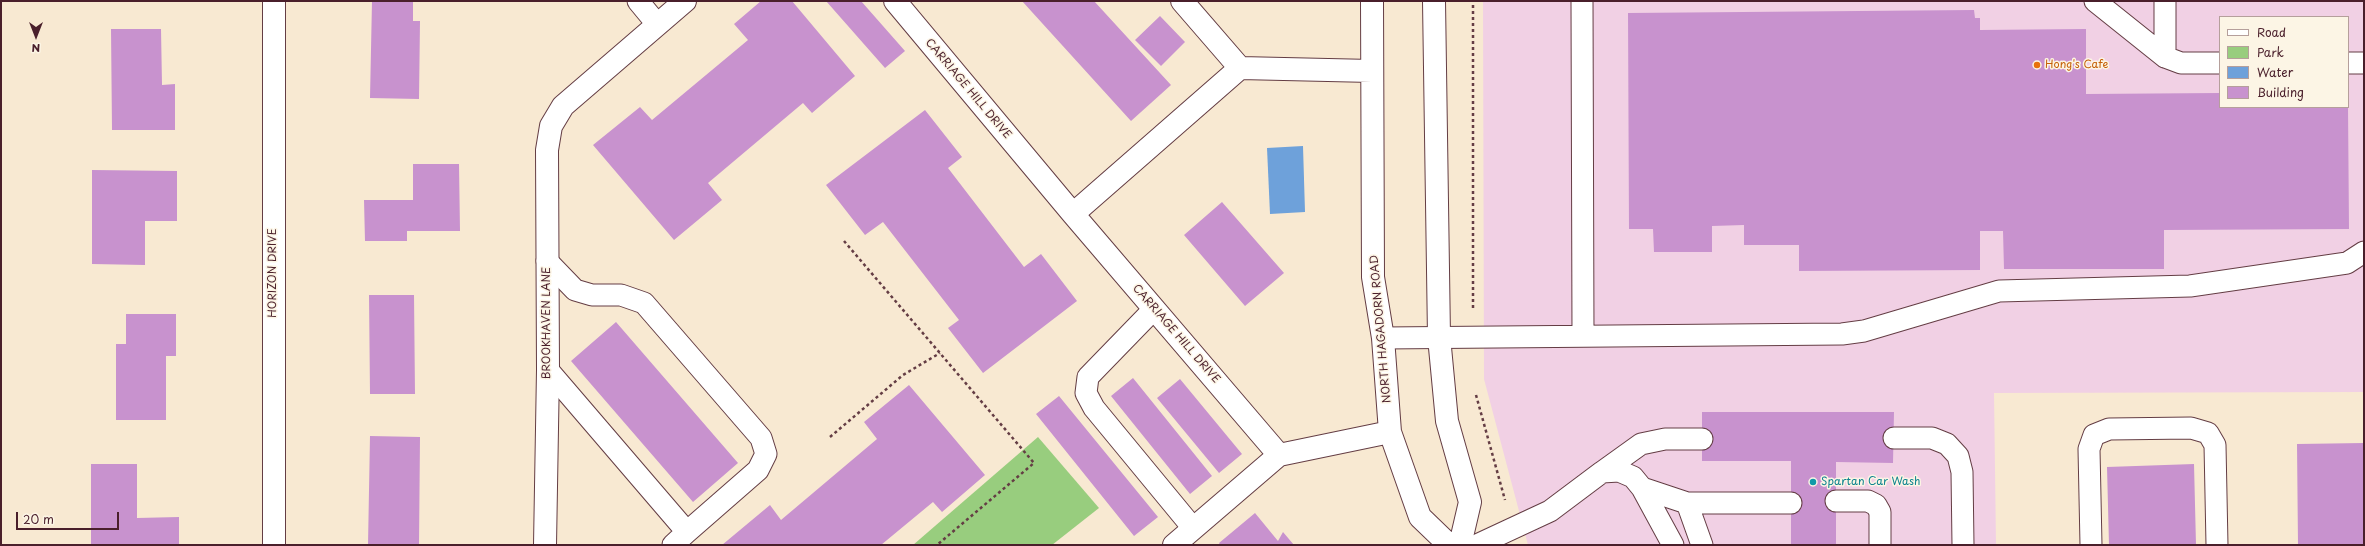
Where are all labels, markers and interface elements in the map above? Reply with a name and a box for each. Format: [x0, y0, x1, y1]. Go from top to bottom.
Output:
north arrow [16, 16, 56, 56]
legend [2219, 16, 2349, 108]
text: Road [2257, 23, 2286, 41]
street label: CARRIAGE HILL DRIVE [922, 36, 1014, 142]
text: N [32, 40, 40, 57]
text: Park [2257, 43, 2284, 61]
place label: Hong's Cafe [2045, 58, 2108, 72]
marker: Hong's Cafe [2032, 60, 2042, 70]
text: Water [2257, 63, 2293, 81]
text: Building [2257, 83, 2304, 101]
street label: HORIZON DRIVE [266, 228, 280, 318]
street label: NORTH HAGADORN ROAD [1368, 254, 1394, 404]
street label: BROOKHAVEN LANE [540, 267, 554, 379]
street label: CARRIAGE HILL DRIVE [1130, 282, 1222, 386]
place label: Spartan Car Wash [1821, 475, 1920, 489]
marker: Spartan Car Wash [1808, 477, 1818, 487]
scale bar [18, 504, 121, 530]
text: 20 m [23, 510, 54, 528]

